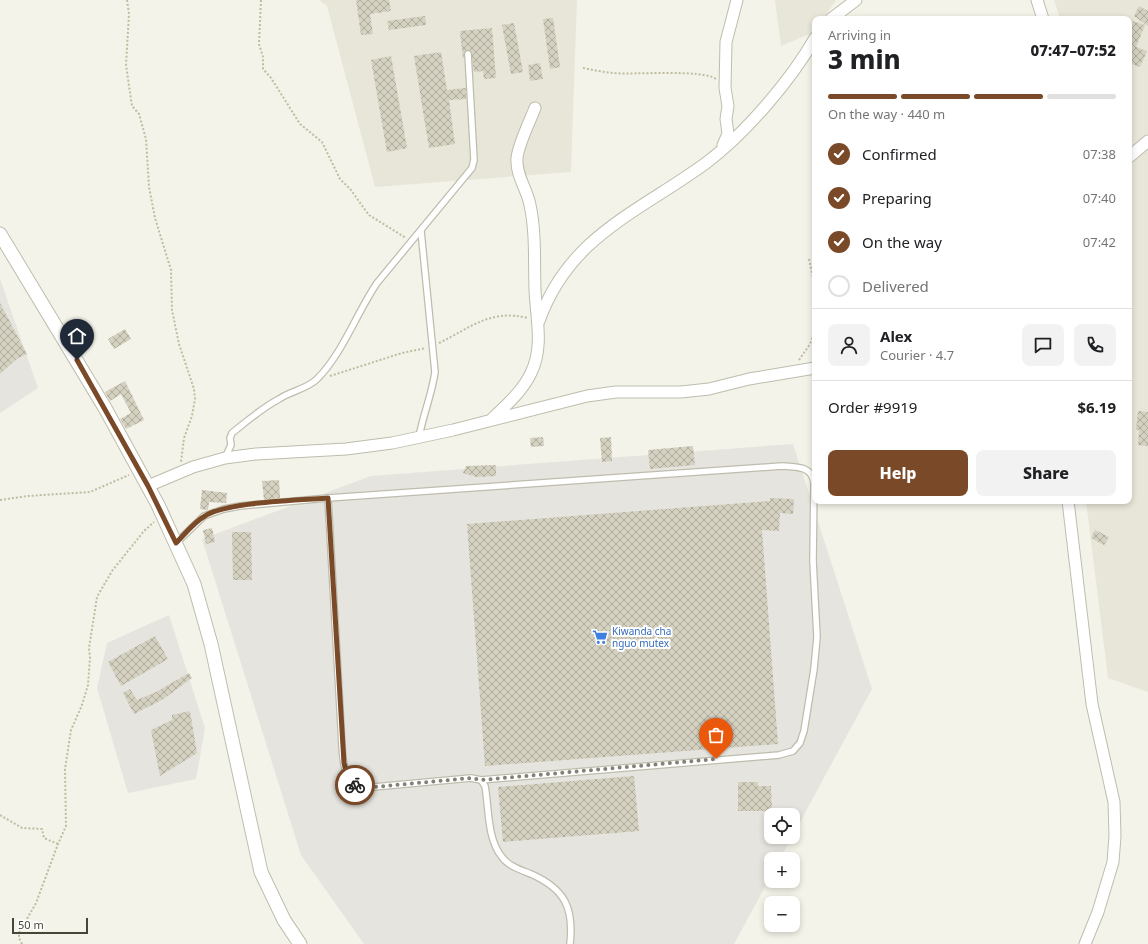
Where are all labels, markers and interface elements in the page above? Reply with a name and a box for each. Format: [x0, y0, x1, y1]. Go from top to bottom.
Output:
text: Arriving in [828, 26, 891, 44]
text: 07:47–07:52 [1031, 40, 1116, 60]
text: 3 min [828, 41, 901, 77]
text: On the way · 440 m [828, 105, 945, 123]
icon: check [828, 143, 850, 165]
text: Confirmed [862, 144, 937, 164]
text: 07:38 [1083, 145, 1116, 163]
icon: check [828, 187, 850, 209]
text: Preparing [862, 188, 932, 208]
text: 07:40 [1083, 189, 1116, 207]
icon: check [828, 231, 850, 253]
text: On the way [862, 232, 942, 252]
text: 07:42 [1083, 233, 1116, 251]
text: Delivered [862, 276, 929, 296]
pin [60, 319, 94, 360]
button: person [828, 324, 870, 366]
button: chat [1022, 324, 1064, 366]
button: phone [1074, 324, 1116, 366]
icon: home [66, 325, 88, 347]
text: Alex [880, 326, 912, 346]
text: Courier · 4.7 [880, 346, 954, 364]
text: Order #9919 [828, 397, 917, 417]
text: $6.19 [1077, 397, 1116, 417]
button: Help [828, 450, 968, 496]
button: Share [976, 450, 1116, 496]
place label: Kiwanda cha nguo mutex [612, 624, 671, 650]
supermarket icon: Kiwanda cha nguo mutex [591, 628, 609, 646]
pin [699, 718, 733, 759]
icon: bag [705, 724, 727, 746]
courier [335, 765, 375, 805]
icon: bike [344, 774, 366, 796]
map controls [764, 808, 800, 932]
button: locate [764, 808, 800, 844]
button: + [764, 852, 800, 888]
button: − [764, 896, 800, 932]
scale bar [12, 916, 88, 935]
text: 50 m [18, 917, 44, 932]

